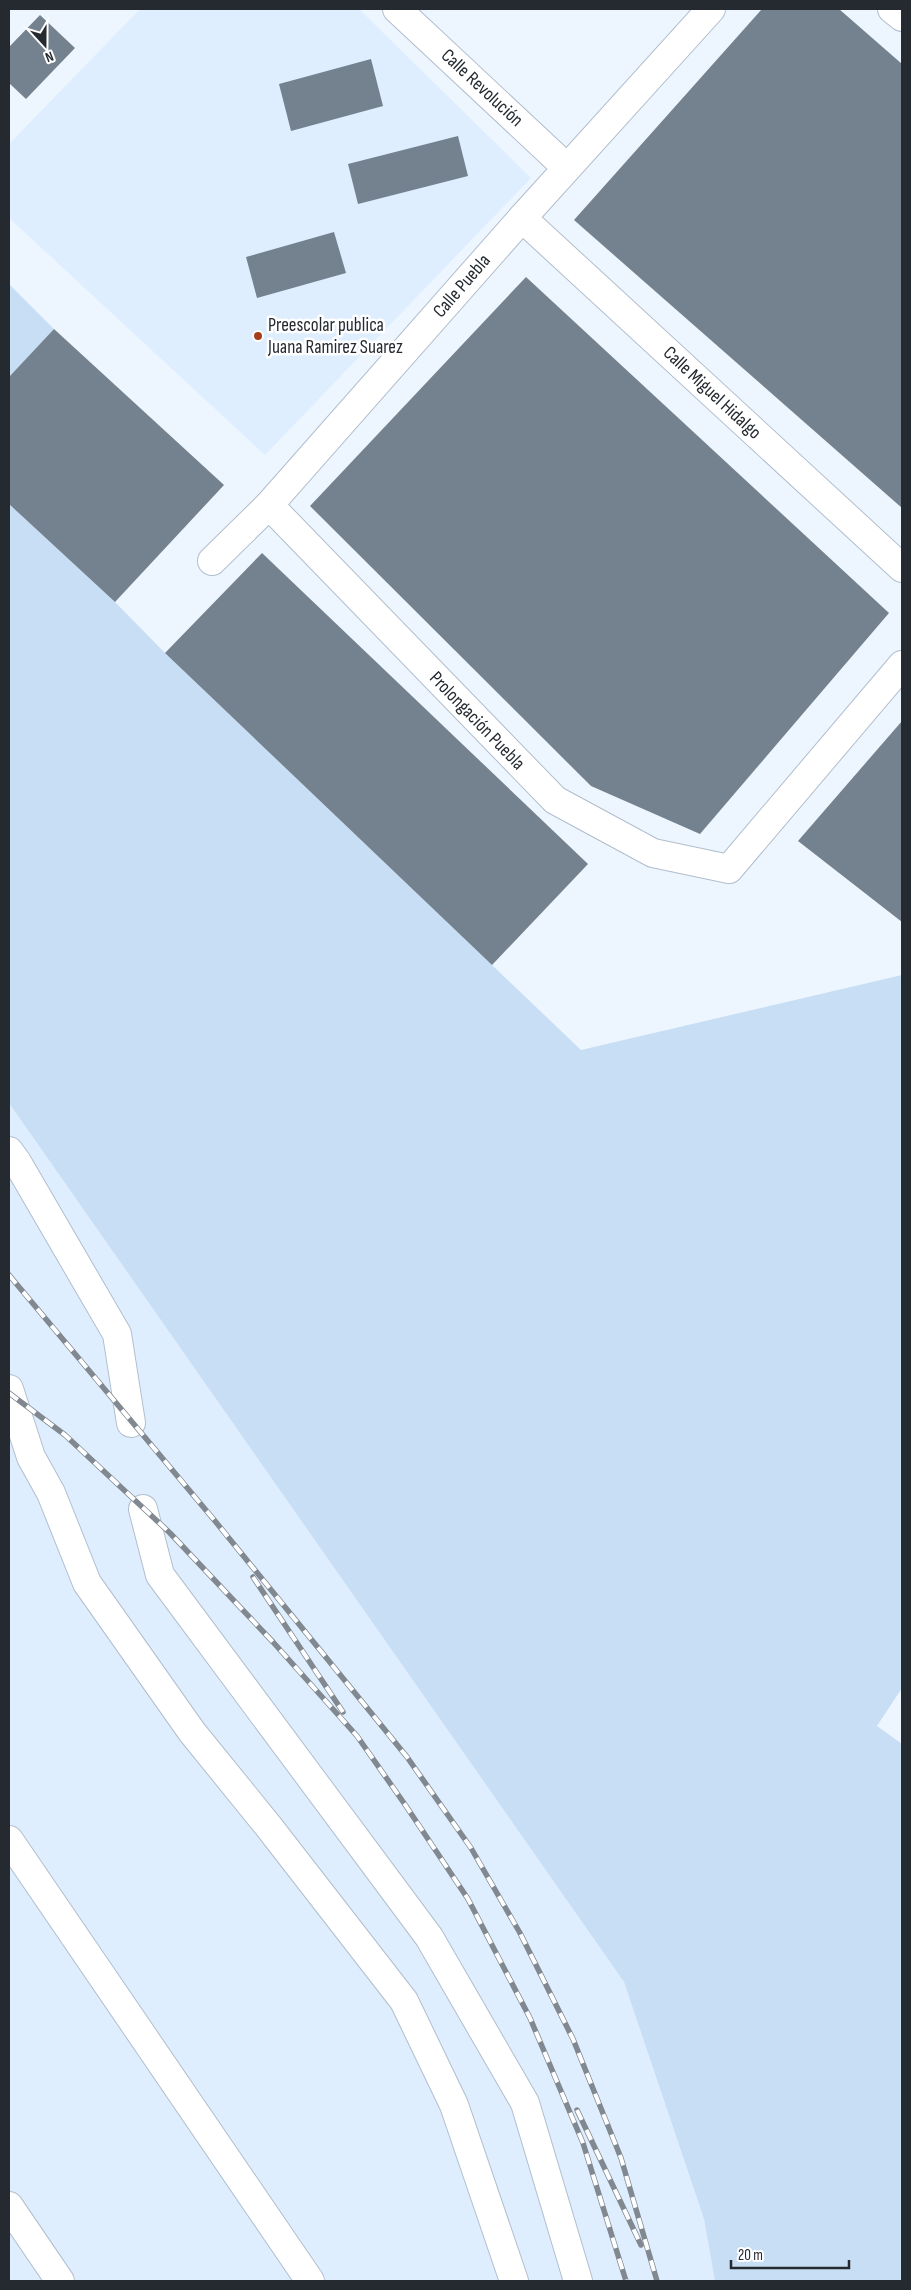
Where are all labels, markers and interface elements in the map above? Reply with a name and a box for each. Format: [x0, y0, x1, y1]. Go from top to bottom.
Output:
north arrow [20, 20, 70, 70]
street label: Calle Revolución [436, 44, 528, 132]
text: N [43, 47, 56, 66]
street label: Calle Puebla [428, 250, 496, 322]
place label: Preescolar publica Juana Ramirez Suarez [267, 314, 403, 359]
marker: Preescolar publica Juana Ramirez Suarez [252, 330, 264, 342]
street label: Calle Miguel Hidalgo [658, 342, 766, 444]
street label: Prolongación Puebla [424, 667, 530, 775]
scale bar [731, 2238, 848, 2270]
text: 20 m [738, 2246, 763, 2265]

